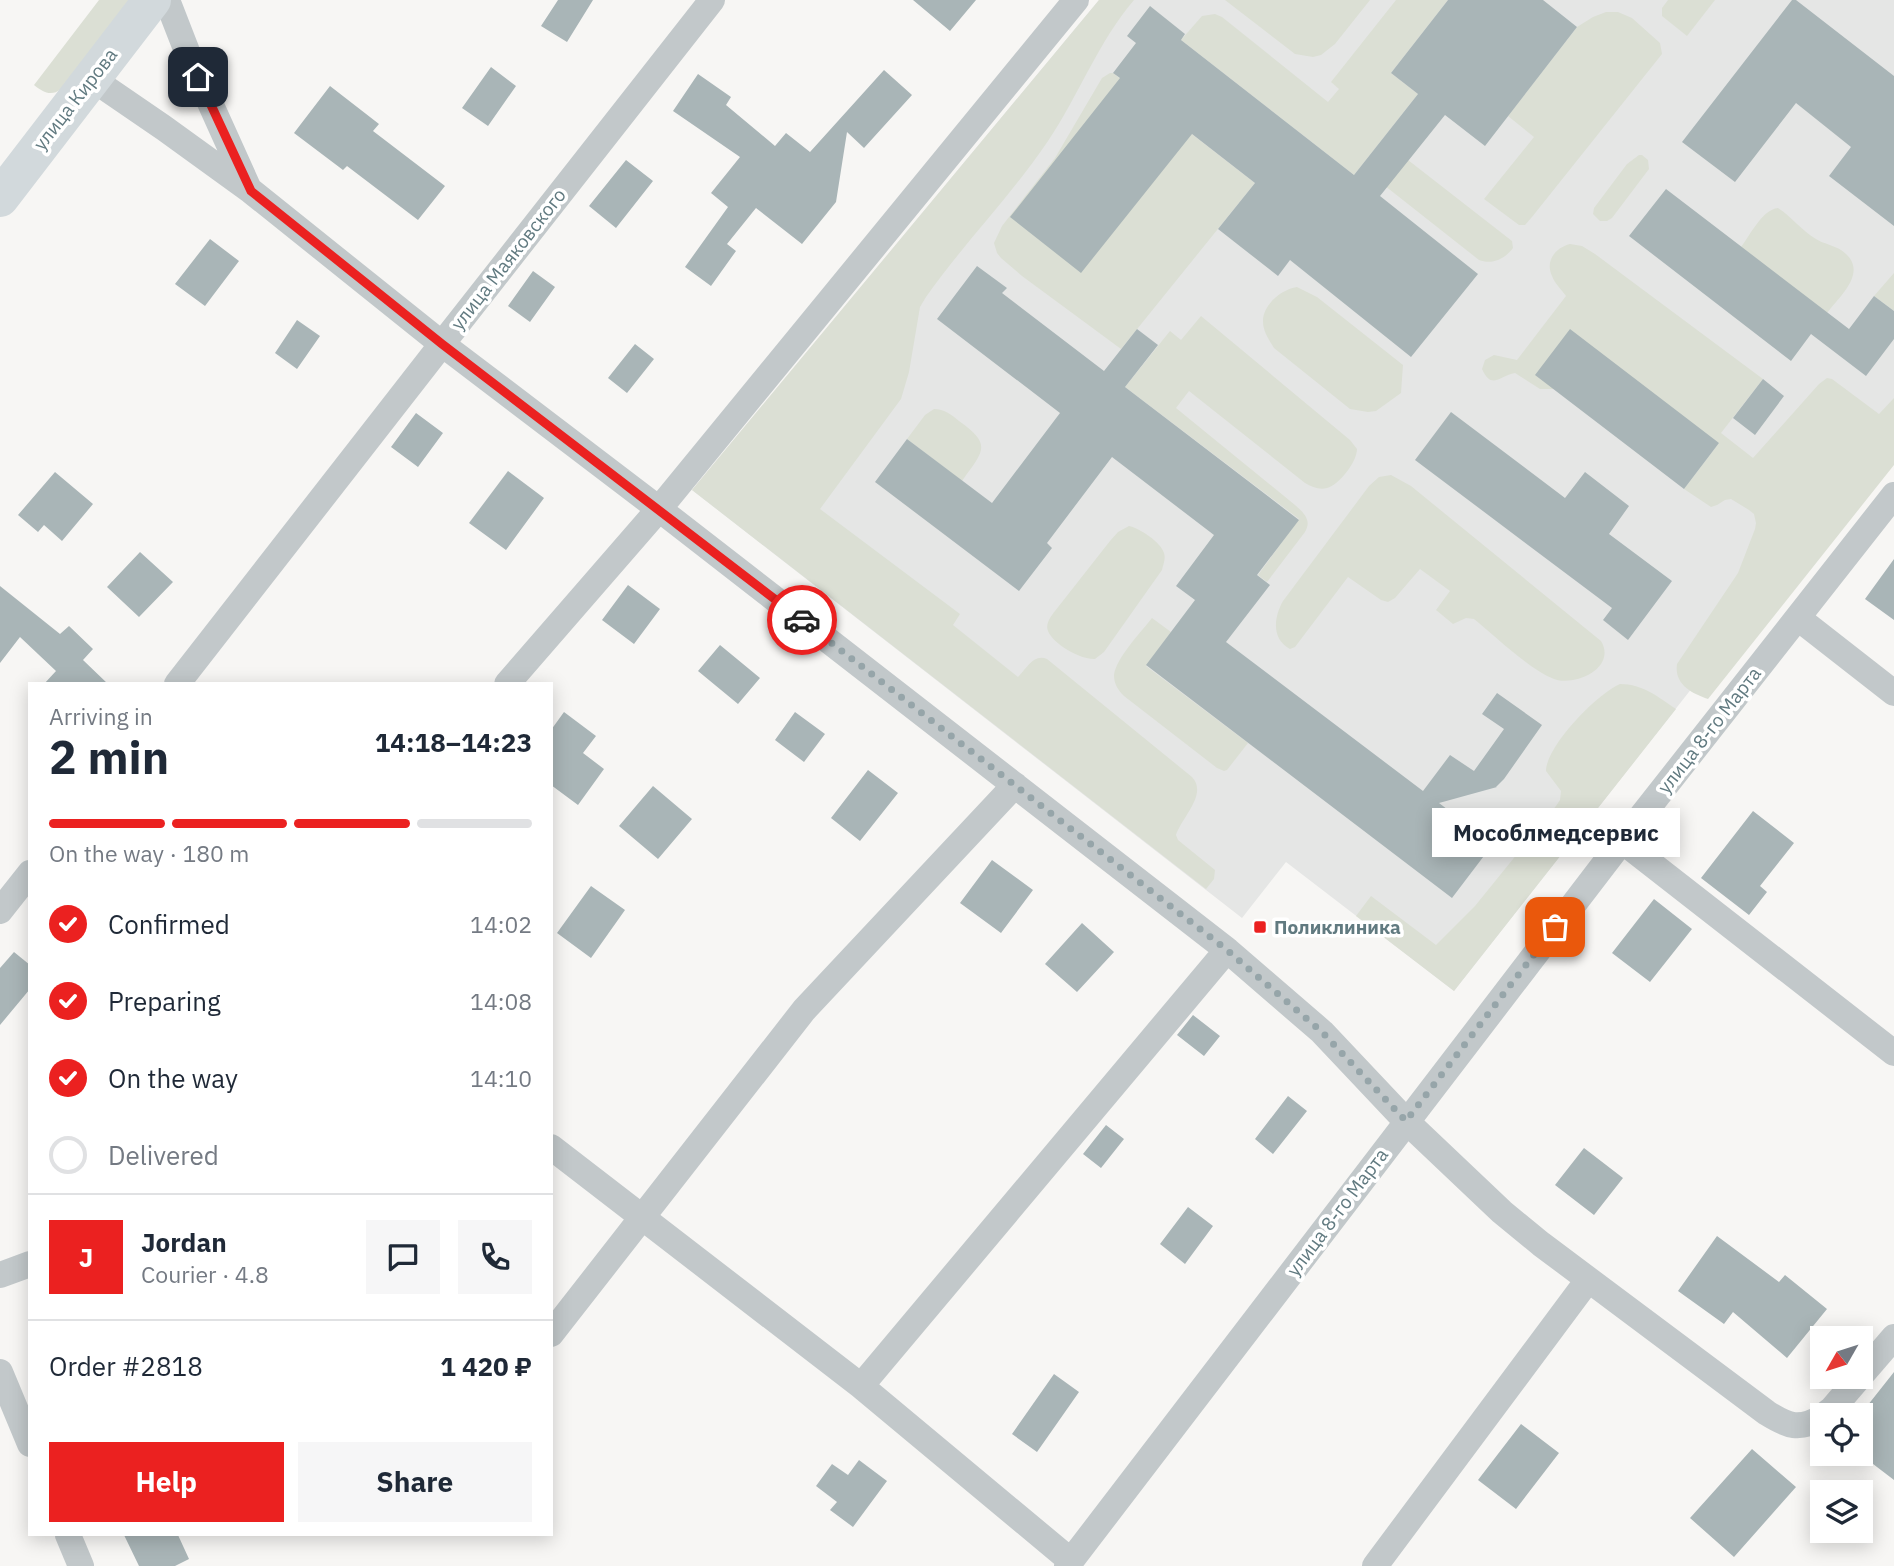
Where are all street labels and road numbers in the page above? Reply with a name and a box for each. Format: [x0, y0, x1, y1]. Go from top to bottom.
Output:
street label: улица Кирова [28, 43, 122, 155]
street label: улица Маяковского [445, 183, 571, 335]
street label: улица 8-го Марта [1652, 662, 1766, 798]
street label: улица 8-го Марта [1281, 1143, 1393, 1281]

